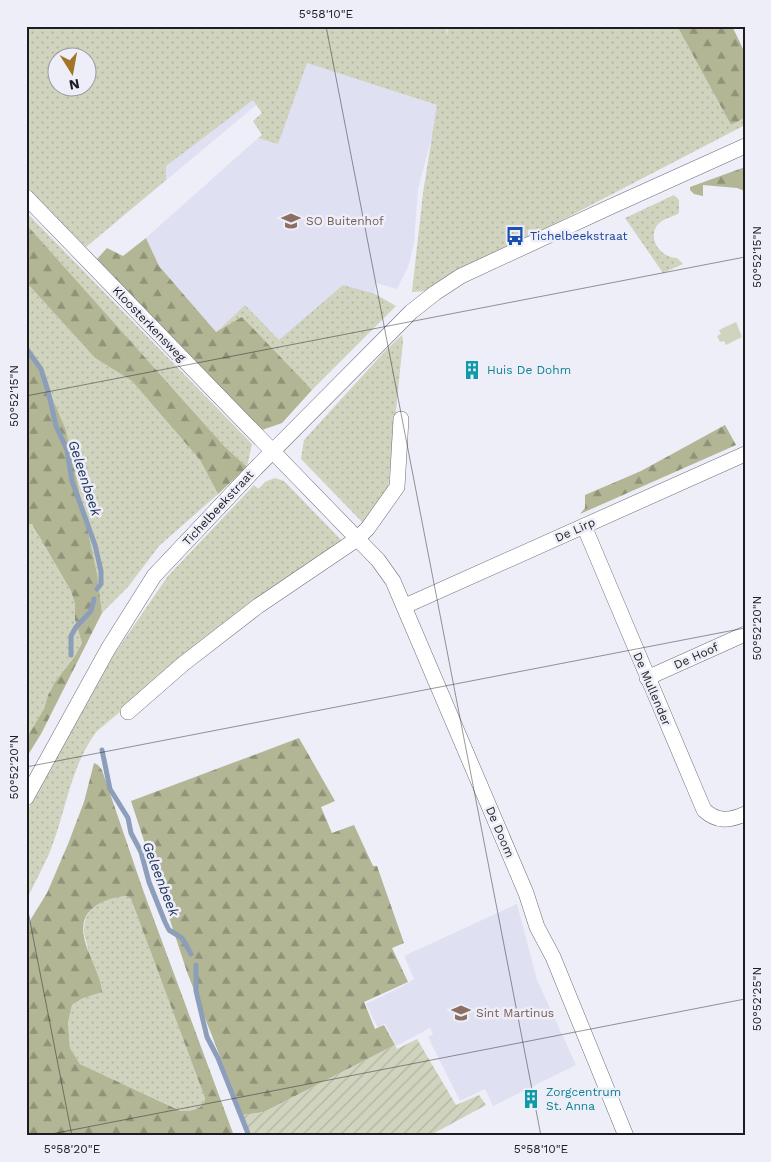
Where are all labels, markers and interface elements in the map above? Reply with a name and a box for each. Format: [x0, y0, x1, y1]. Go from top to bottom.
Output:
text: 5°58'10"E [299, 7, 354, 21]
north arrow [48, 48, 98, 98]
text: N [68, 76, 81, 94]
school or university icon: SO Buitenhof [280, 210, 302, 232]
place label: SO Buitenhof [306, 214, 384, 228]
bus stop icon: Tichelbeekstraat [504, 225, 526, 247]
text: 50°52'15"N [750, 226, 764, 288]
place label: Tichelbeekstraat [530, 229, 628, 243]
street label: Kloosterkensweg [110, 283, 189, 365]
building icon: Huis De Dohm [461, 359, 483, 381]
place label: Huis De Dohm [487, 363, 571, 377]
text: 50°52'15"N [7, 365, 21, 427]
water label: Geleenbeek [65, 438, 105, 518]
street label: Tichelbeekstraat [180, 468, 256, 548]
street label: De Lirp [553, 515, 597, 545]
text: 50°52'20"N [750, 596, 764, 660]
street label: De Hoof [672, 640, 721, 672]
street label: De Mullender [630, 650, 674, 728]
text: 50°52'20"N [7, 735, 21, 799]
street label: De Doom [483, 804, 517, 860]
water label: Geleenbeek [139, 839, 183, 919]
text: 50°52'25"N [750, 967, 764, 1031]
school or university icon: Sint Martinus [450, 1002, 472, 1024]
place label: Sint Martinus [476, 1006, 554, 1020]
place label: Zorgcentrum St. Anna [546, 1085, 621, 1113]
building icon: Zorgcentrum St. Anna [520, 1088, 542, 1110]
text: 5°58'20"E [44, 1142, 101, 1156]
text: 5°58'10"E [514, 1142, 569, 1156]

